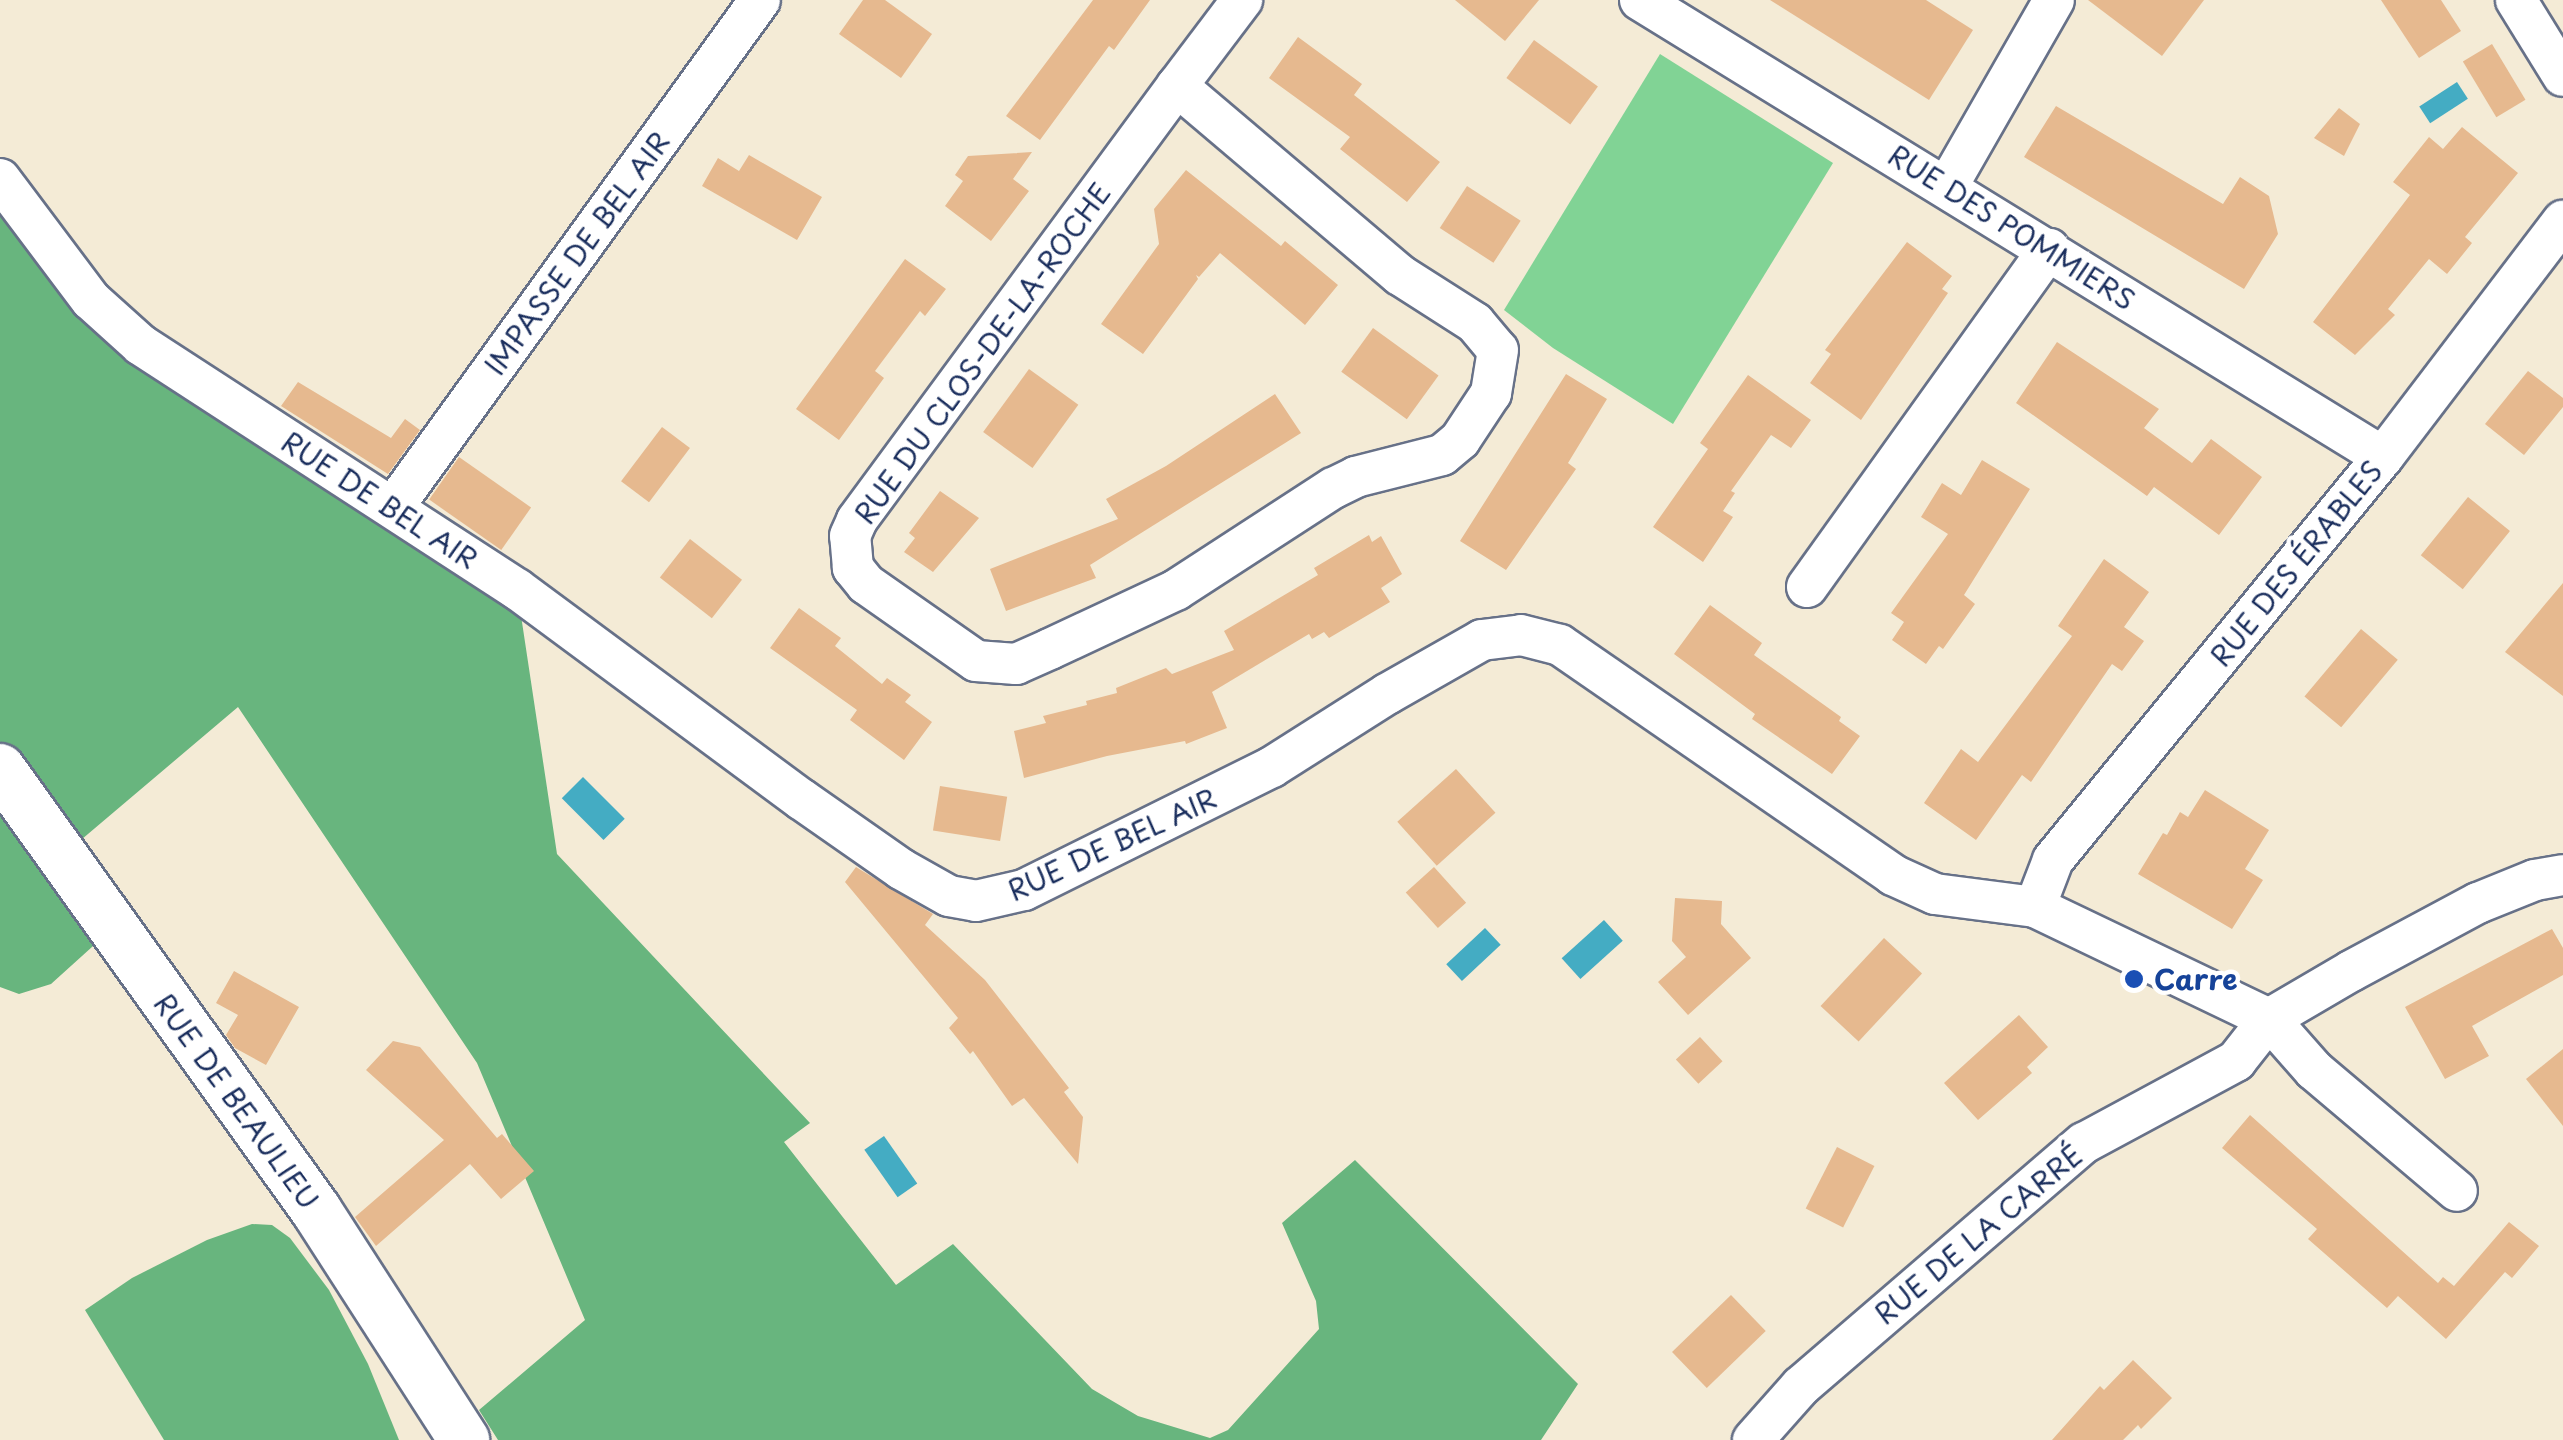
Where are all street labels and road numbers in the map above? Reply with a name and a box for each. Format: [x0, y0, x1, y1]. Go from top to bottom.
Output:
street label: IMPASSE DE BEL AIR [477, 124, 677, 382]
street label: RUE DES POMMIERS [1880, 136, 2144, 318]
street label: RUE DU CLOS-DE-LA-ROCHE [846, 175, 1118, 531]
street label: RUE DE BEL AIR [276, 424, 484, 576]
street label: RUE DES ÉRABLES [2200, 451, 2392, 675]
street label: RUE DE BEL AIR [1002, 781, 1222, 907]
street label: RUE DE BEAULIEU [147, 986, 327, 1216]
street label: RUE DE LA CARRÉ [1866, 1137, 2090, 1331]

